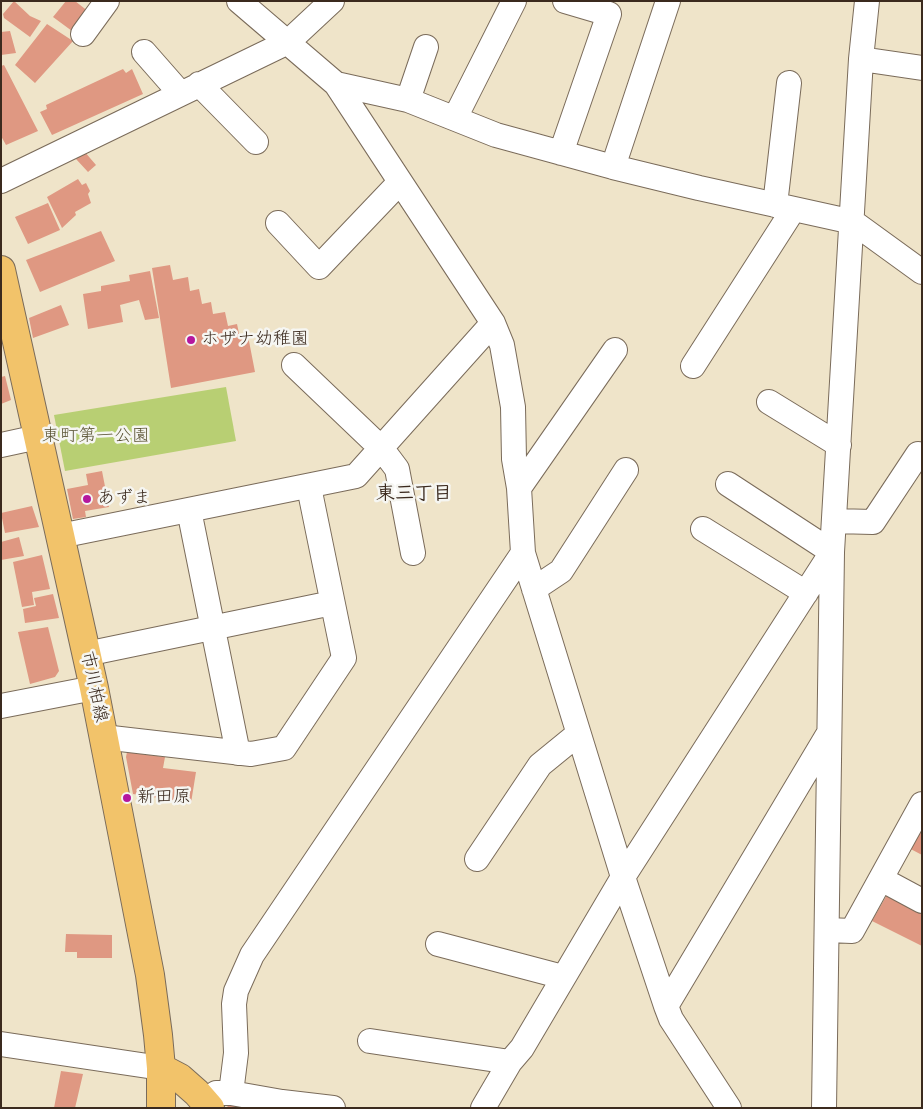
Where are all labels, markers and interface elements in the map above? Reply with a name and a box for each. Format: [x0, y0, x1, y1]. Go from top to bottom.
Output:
place label: ホザナ幼稚園 [201, 329, 309, 351]
marker: ホザナ幼稚園 [185, 334, 197, 346]
park label: 東町第一公園 [42, 426, 150, 448]
district label: 東三丁目 [376, 484, 452, 506]
place label: あずま [97, 488, 151, 510]
marker: あずま [81, 493, 93, 505]
street label: 市川柏線 [75, 650, 111, 724]
place label: 新田原 [137, 787, 191, 809]
marker: 新田原 [121, 792, 133, 804]

